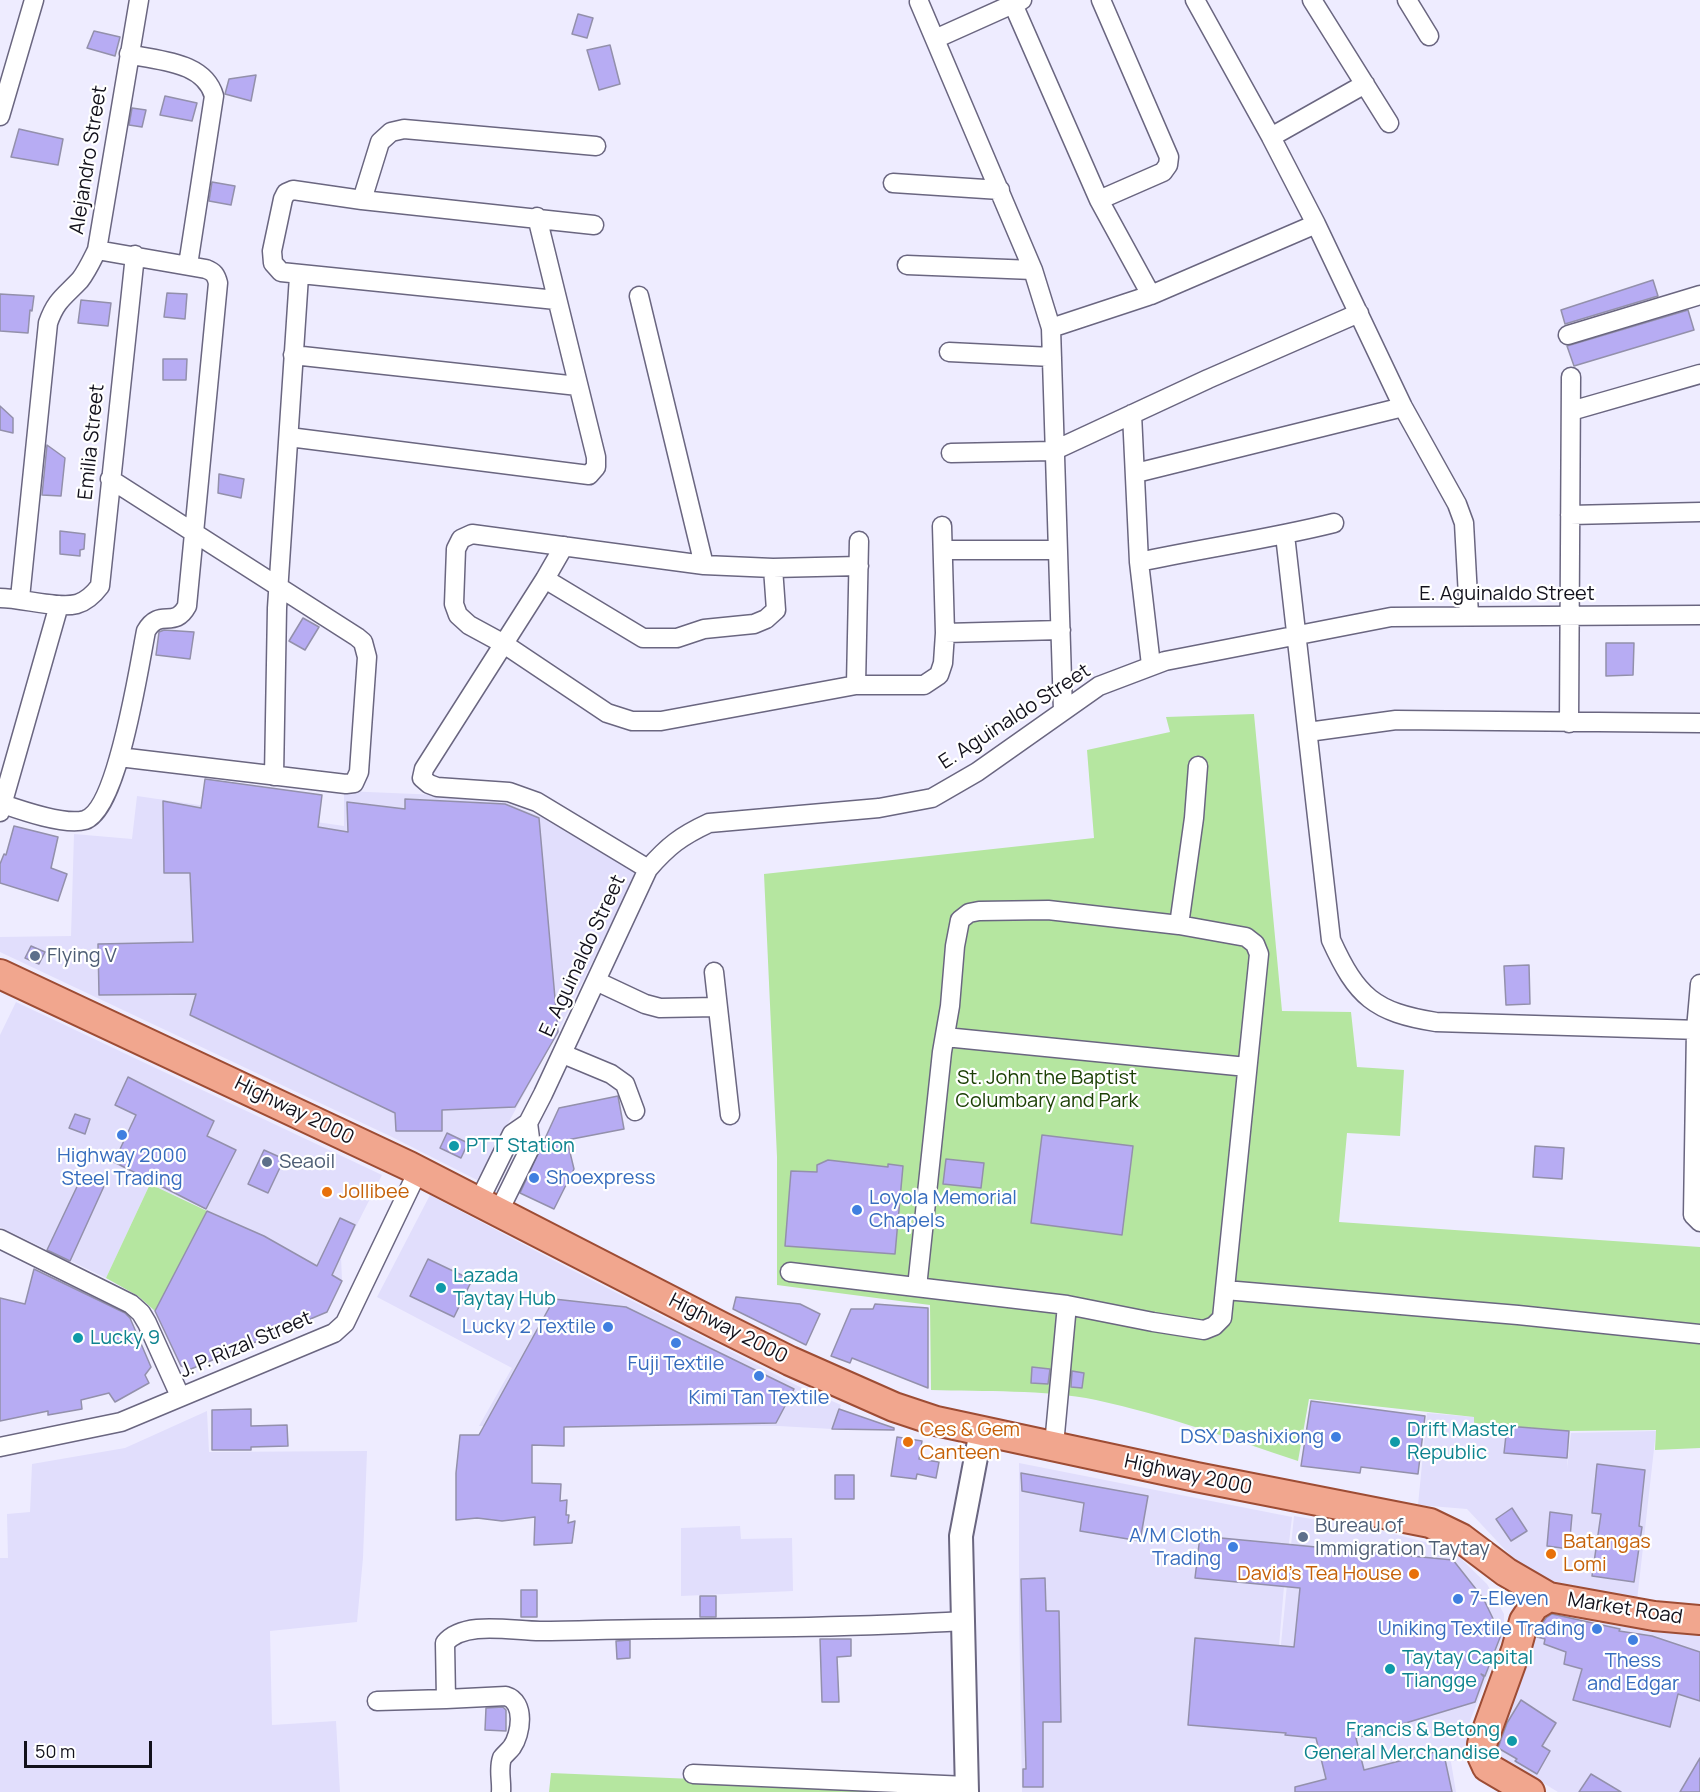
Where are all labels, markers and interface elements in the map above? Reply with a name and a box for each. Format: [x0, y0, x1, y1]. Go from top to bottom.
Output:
street label: Alejandro Street [65, 84, 113, 236]
street label: Emilia Street [74, 383, 110, 501]
street label: E. Aguinaldo Street [1419, 582, 1595, 606]
street label: E. Aguinaldo Street [935, 659, 1095, 775]
street label: E. Aguinaldo Street [535, 871, 631, 1041]
place label: Flying V [47, 944, 117, 968]
marker: Flying V [28, 949, 42, 963]
park label: St. John the Baptist Columbary and Park [956, 1066, 1138, 1113]
street label: Highway 2000 [230, 1072, 358, 1150]
marker: Highway 2000 Steel Trading [115, 1128, 129, 1142]
place label: PTT Station [466, 1134, 575, 1158]
marker: PTT Station [447, 1139, 461, 1153]
place label: Highway 2000 Steel Trading [57, 1144, 187, 1191]
place label: Seaoil [279, 1150, 335, 1174]
marker: Seaoil [260, 1155, 274, 1169]
place label: Shoexpress [546, 1166, 655, 1190]
marker: Shoexpress [527, 1171, 541, 1185]
place label: Jollibee [339, 1180, 409, 1204]
marker: Jollibee [320, 1185, 334, 1199]
place label: Loyola Memorial Chapels [869, 1186, 1017, 1233]
marker: Loyola Memorial Chapels [850, 1203, 864, 1217]
place label: Lazada Taytay Hub [453, 1264, 556, 1311]
marker: Lazada Taytay Hub [434, 1281, 448, 1295]
street label: Highway 2000 [665, 1289, 791, 1369]
street label: J. P. Rizal Street [176, 1306, 316, 1384]
place label: Lucky 2 Textile [462, 1315, 596, 1339]
marker: Lucky 2 Textile [601, 1320, 615, 1334]
place label: Lucky 9 [90, 1326, 160, 1350]
marker: Lucky 9 [71, 1331, 85, 1345]
marker: Fuji Textile [669, 1336, 683, 1350]
place label: Fuji Textile [628, 1352, 724, 1376]
marker: Kimi Tan Textile [752, 1369, 766, 1383]
place label: Kimi Tan Textile [689, 1386, 829, 1410]
place label: Ces & Gem Canteen [920, 1418, 1020, 1465]
place label: Drift Master Republic [1407, 1418, 1516, 1465]
place label: DSX Dashixiong [1180, 1425, 1324, 1449]
marker: DSX Dashixiong [1329, 1430, 1343, 1444]
marker: Ces & Gem Canteen [901, 1435, 915, 1449]
marker: Drift Master Republic [1388, 1435, 1402, 1449]
street label: Highway 2000 [1122, 1450, 1254, 1500]
place label: Bureau of Immigration Taytay [1315, 1514, 1490, 1561]
place label: A/M Cloth Trading [1129, 1524, 1221, 1571]
marker: Bureau of Immigration Taytay [1296, 1530, 1310, 1544]
place label: Batangas Lomi [1563, 1530, 1651, 1577]
marker: A/M Cloth Trading [1226, 1540, 1240, 1554]
marker: Batangas Lomi [1544, 1547, 1558, 1561]
place label: David’s Tea House [1237, 1562, 1402, 1586]
marker: David’s Tea House [1407, 1567, 1421, 1581]
place label: 7-Eleven [1470, 1587, 1549, 1611]
street label: Market Road [1566, 1588, 1684, 1630]
marker: 7-Eleven [1451, 1592, 1465, 1606]
place label: Uniking Textile Trading [1378, 1617, 1585, 1641]
marker: Uniking Textile Trading [1590, 1622, 1604, 1636]
marker: Thess and Edgar [1626, 1633, 1640, 1647]
place label: Taytay Capital Tiangge [1402, 1646, 1533, 1693]
place label: Thess and Edgar [1587, 1649, 1679, 1696]
marker: Taytay Capital Tiangge [1383, 1662, 1397, 1676]
place label: Francis & Betong General Merchandise [1304, 1718, 1500, 1765]
scale bar [27, 1729, 154, 1767]
marker: Francis & Betong General Merchandise [1505, 1734, 1519, 1748]
text: 50 m [35, 1739, 75, 1763]

